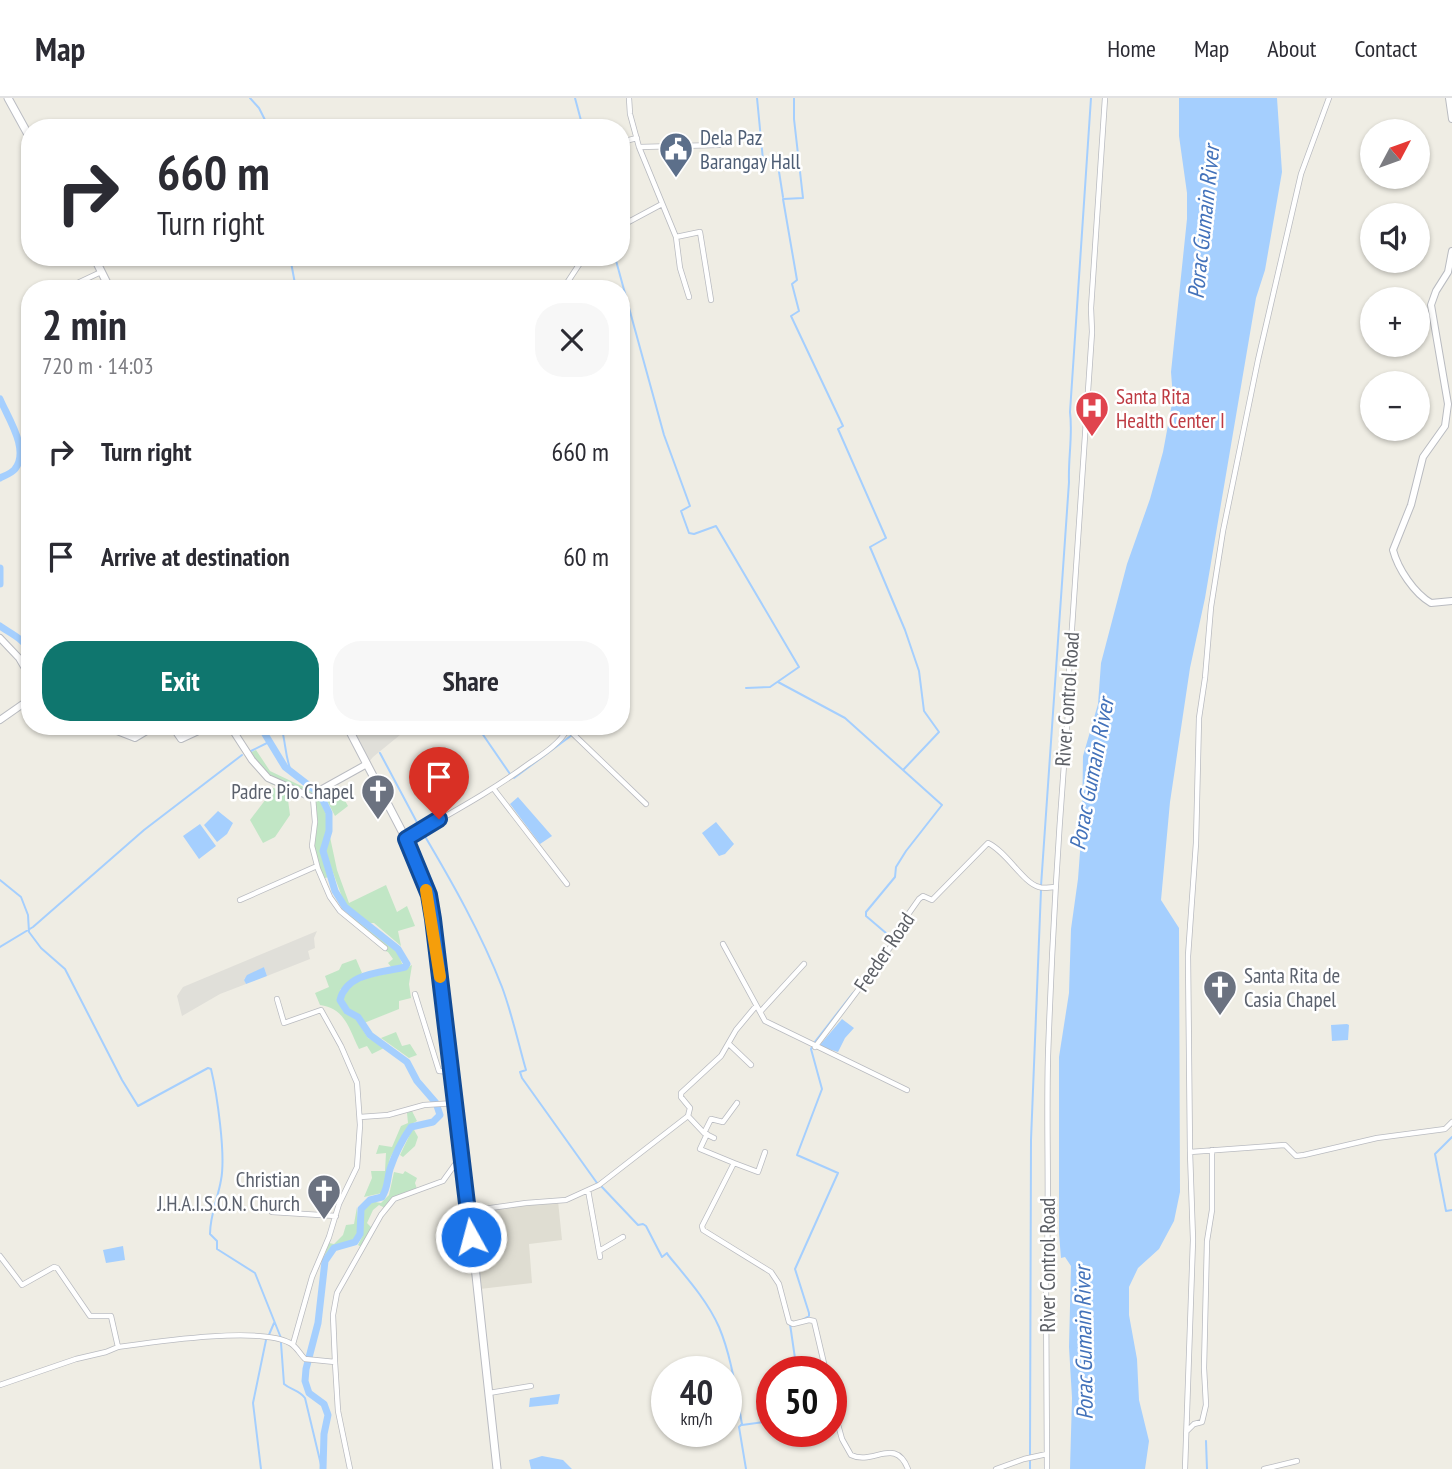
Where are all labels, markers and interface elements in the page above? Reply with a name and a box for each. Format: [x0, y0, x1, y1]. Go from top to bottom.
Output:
text: Map [35, 27, 85, 70]
text: Home [1107, 33, 1156, 64]
text: Map [1194, 33, 1229, 64]
text: About [1267, 33, 1316, 64]
text: Contact [1354, 33, 1417, 64]
north arrow [1360, 119, 1430, 189]
map controls [1360, 119, 1430, 441]
place label: Dela Paz Barangay Hall [700, 124, 800, 175]
public building icon: Dela Paz Barangay Hall [657, 130, 695, 179]
text: 660 m [157, 140, 270, 204]
water label: Porac Gumain River [1181, 140, 1226, 300]
icon: right [42, 147, 133, 238]
text: Turn right [157, 202, 265, 244]
button: sound [1360, 203, 1430, 273]
button: + [1360, 287, 1430, 357]
text: 2 min [42, 297, 127, 352]
button: close [535, 303, 609, 377]
text: 720 m · 14:03 [42, 351, 154, 380]
button: − [1360, 371, 1430, 441]
place label: Santa Rita Health Center I [1116, 383, 1225, 434]
hospital icon: Santa Rita Health Center I [1073, 389, 1111, 438]
icon: right [42, 433, 80, 471]
text: Turn right [101, 435, 192, 468]
text: 660 m [551, 435, 609, 468]
icon: arrive [42, 538, 80, 576]
text: Arrive at destination [101, 540, 290, 573]
text: 60 m [563, 540, 609, 573]
street label: River Control Road [1049, 631, 1085, 767]
button: Exit [42, 641, 319, 721]
button: Share [333, 641, 609, 721]
water label: Porac Gumain River [1062, 692, 1121, 852]
pin [409, 747, 469, 819]
icon: arrive [420, 758, 458, 796]
church icon: Padre Pio Chapel [359, 772, 397, 821]
place label: Padre Pio Chapel [231, 778, 354, 805]
street label: Feeder Road [848, 907, 920, 997]
place label: Santa Rita de Casia Chapel [1244, 962, 1340, 1013]
church icon: Santa Rita de Casia Chapel [1201, 968, 1239, 1017]
place label: Christian J.H.A.I.S.O.N. Church [156, 1166, 300, 1217]
church icon: Christian J.H.A.I.S.O.N. Church [305, 1172, 343, 1221]
street label: River Control Road [1034, 1198, 1061, 1332]
position arrow [434, 1200, 508, 1274]
water label: Porac Gumain River [1067, 1262, 1099, 1420]
speed limit sign: 50 [756, 1356, 847, 1447]
text: 40 [680, 1369, 713, 1415]
text: km/h [681, 1407, 712, 1430]

